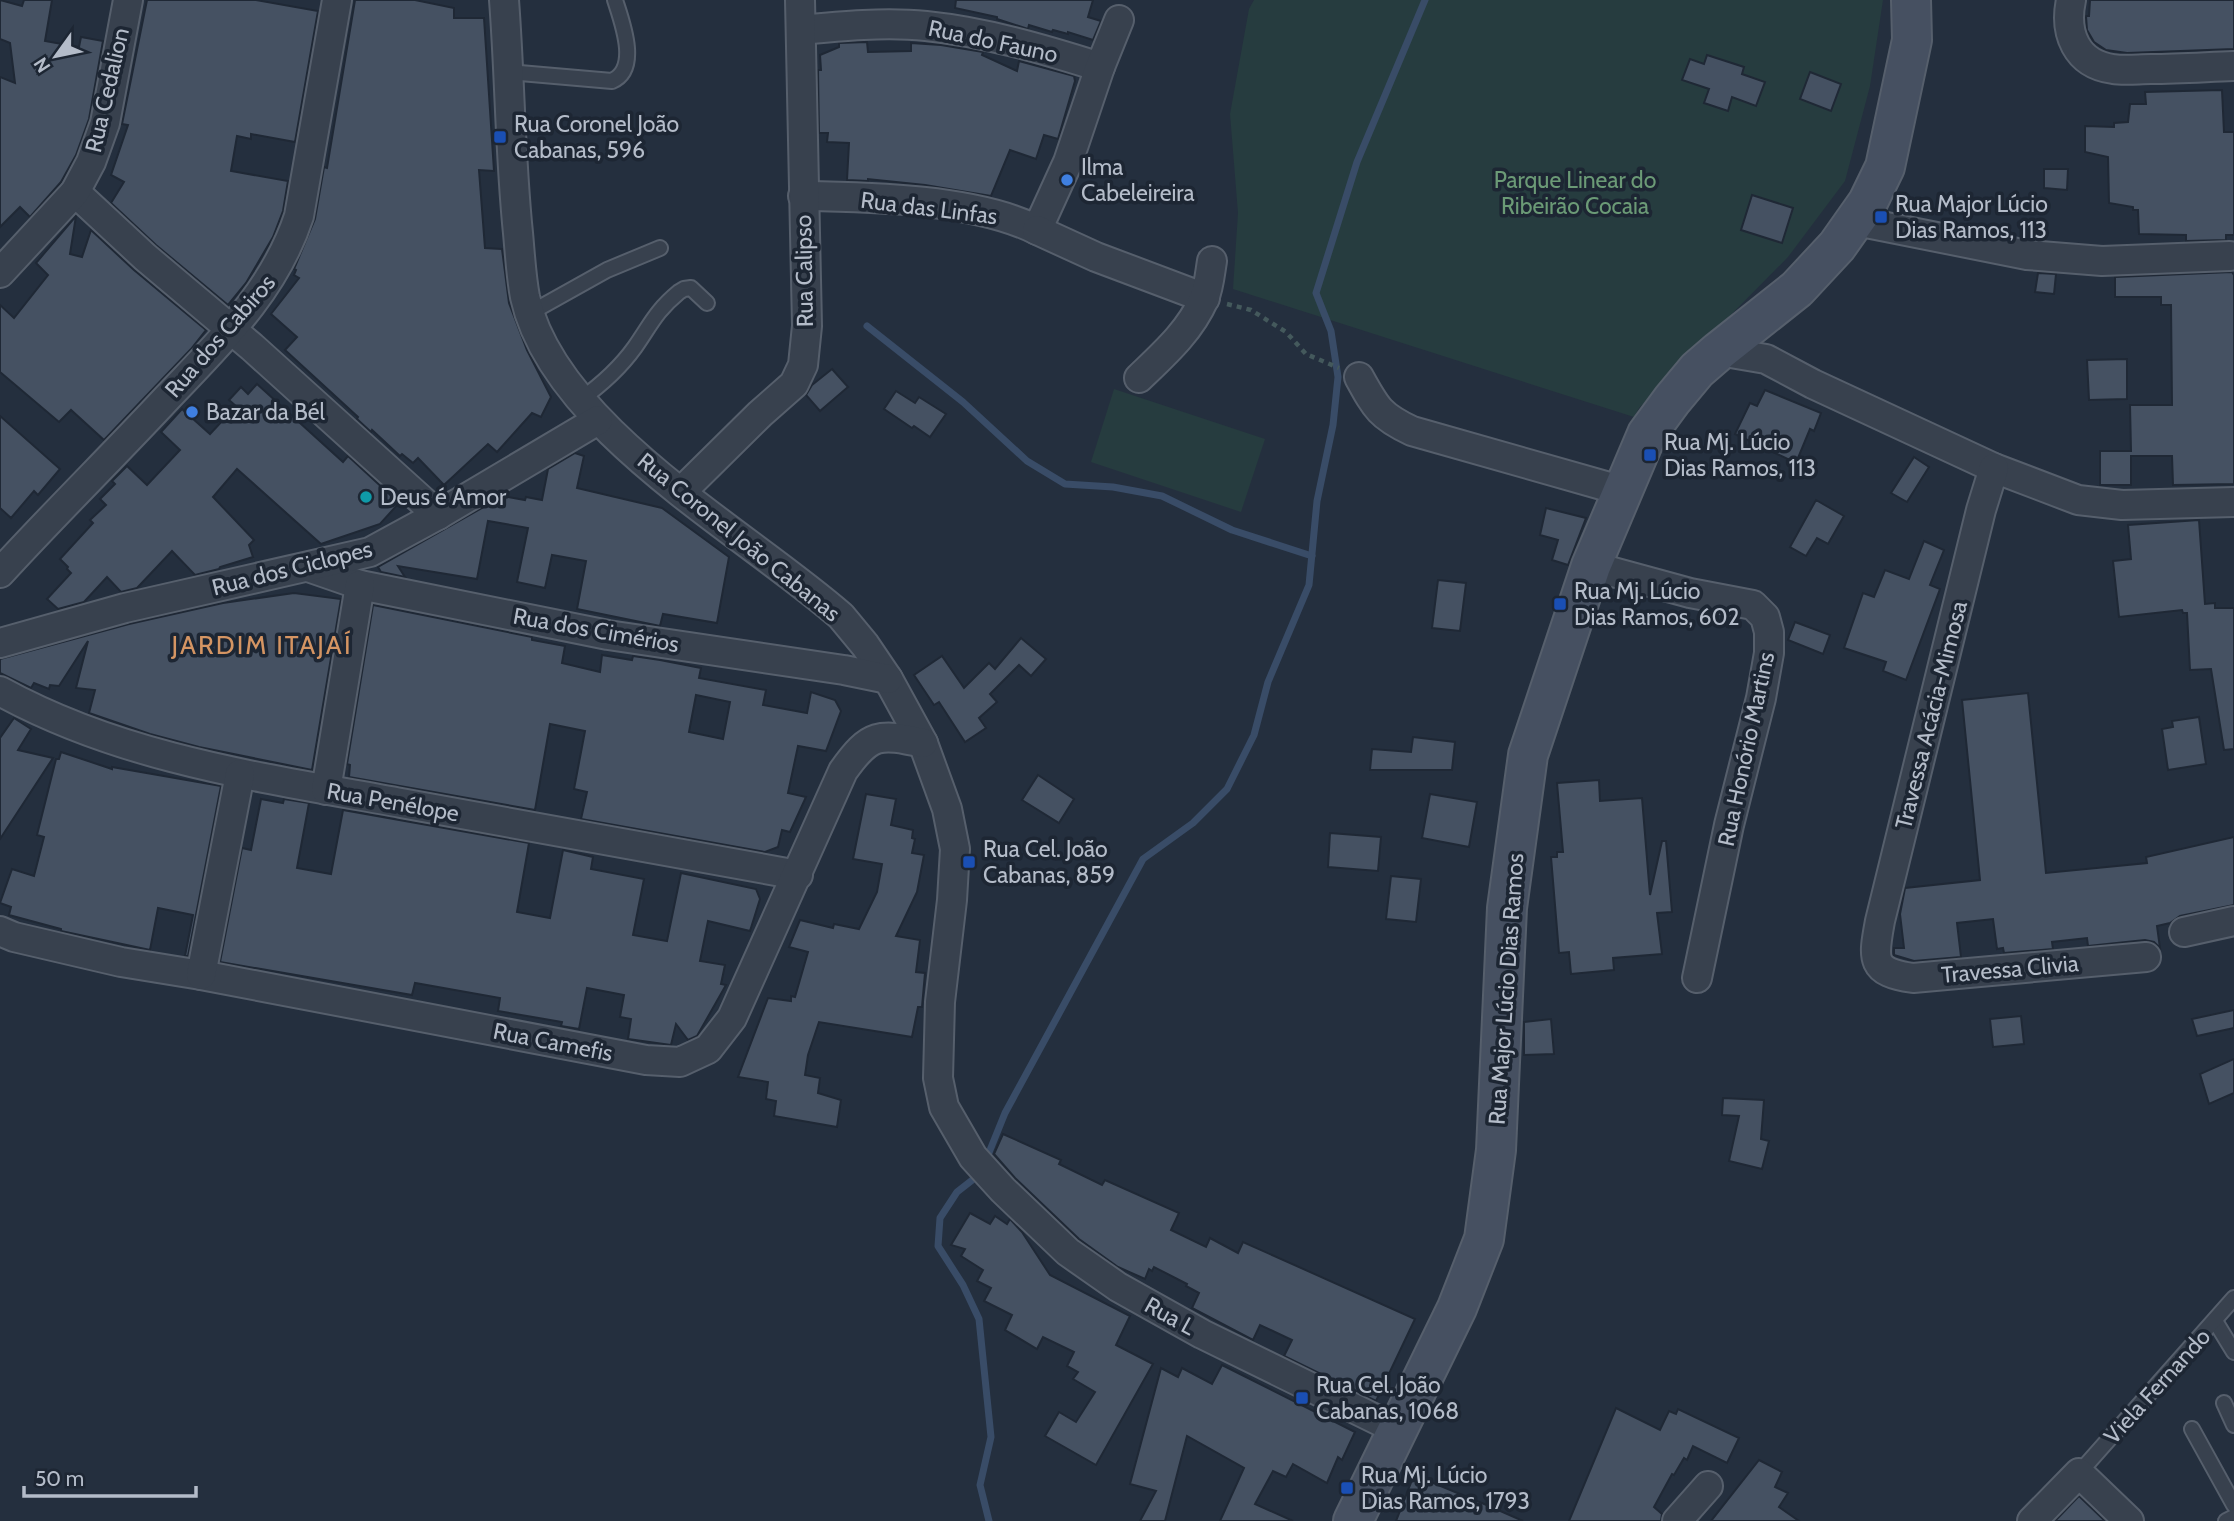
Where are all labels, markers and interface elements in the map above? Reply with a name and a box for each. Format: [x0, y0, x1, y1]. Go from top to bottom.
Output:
street label: Rua do Fauno [926, 14, 1060, 68]
north arrow [21, 21, 91, 91]
street label: Rua Cedalion [79, 25, 135, 155]
text: N [29, 53, 55, 77]
place label: Rua Coronel João Cabanas, 596 [514, 110, 679, 164]
marker: Rua Coronel João Cabanas, 596 [492, 129, 508, 145]
place label: Ilma Cabeleireira [1081, 153, 1194, 207]
park label: Parque Linear do Ribeirão Cocaia [1494, 166, 1656, 220]
marker: Ilma Cabeleireira [1059, 172, 1075, 188]
street label: Rua das Linfas [859, 186, 999, 230]
place label: Rua Major Lúcio Dias Ramos, 113 [1895, 190, 2048, 244]
marker: Rua Major Lúcio Dias Ramos, 113 [1873, 209, 1889, 225]
street label: Rua Calipso [789, 215, 819, 327]
street label: Rua dos Cabiros [159, 269, 281, 403]
place label: Bazar da Bél [206, 398, 326, 426]
marker: Bazar da Bél [184, 404, 200, 420]
place label: Rua Mj. Lúcio Dias Ramos, 113 [1664, 428, 1816, 482]
street label: Rua Coronel João Cabanas [632, 447, 846, 627]
marker: Rua Mj. Lúcio Dias Ramos, 113 [1642, 447, 1658, 463]
place label: Deus é Amor [380, 483, 507, 511]
marker: Deus é Amor [358, 489, 374, 505]
street label: Rua dos Ciclopes [209, 535, 375, 601]
place label: Rua Mj. Lúcio Dias Ramos, 602 [1574, 577, 1740, 631]
marker: Rua Mj. Lúcio Dias Ramos, 602 [1552, 596, 1568, 612]
street label: Travessa Acácia-Mimosa [1889, 598, 1973, 832]
street label: Rua dos Cimérios [511, 602, 681, 658]
district label: JARDIM ITAJAÍ [170, 629, 353, 661]
street label: Rua Honório Martins [1712, 649, 1780, 849]
street label: Rua Penélope [325, 777, 461, 827]
place label: Rua Cel. João Cabanas, 859 [983, 835, 1115, 889]
street label: Rua Major Lúcio Dias Ramos [1483, 852, 1529, 1126]
marker: Rua Cel. João Cabanas, 859 [961, 854, 977, 870]
street label: Travessa Clivia [1940, 949, 2080, 989]
street label: Rua Camefis [491, 1017, 615, 1067]
street label: Rua L [1140, 1291, 1201, 1341]
street label: Viela Fernando [2098, 1323, 2216, 1449]
place label: Rua Cel. João Cabanas, 1068 [1316, 1371, 1459, 1425]
marker: Rua Cel. João Cabanas, 1068 [1294, 1390, 1310, 1406]
scale bar [24, 1454, 196, 1498]
place label: Rua Mj. Lúcio Dias Ramos, 1793 [1361, 1461, 1530, 1515]
text: 50 m [35, 1466, 84, 1491]
marker: Rua Mj. Lúcio Dias Ramos, 1793 [1339, 1480, 1355, 1496]

